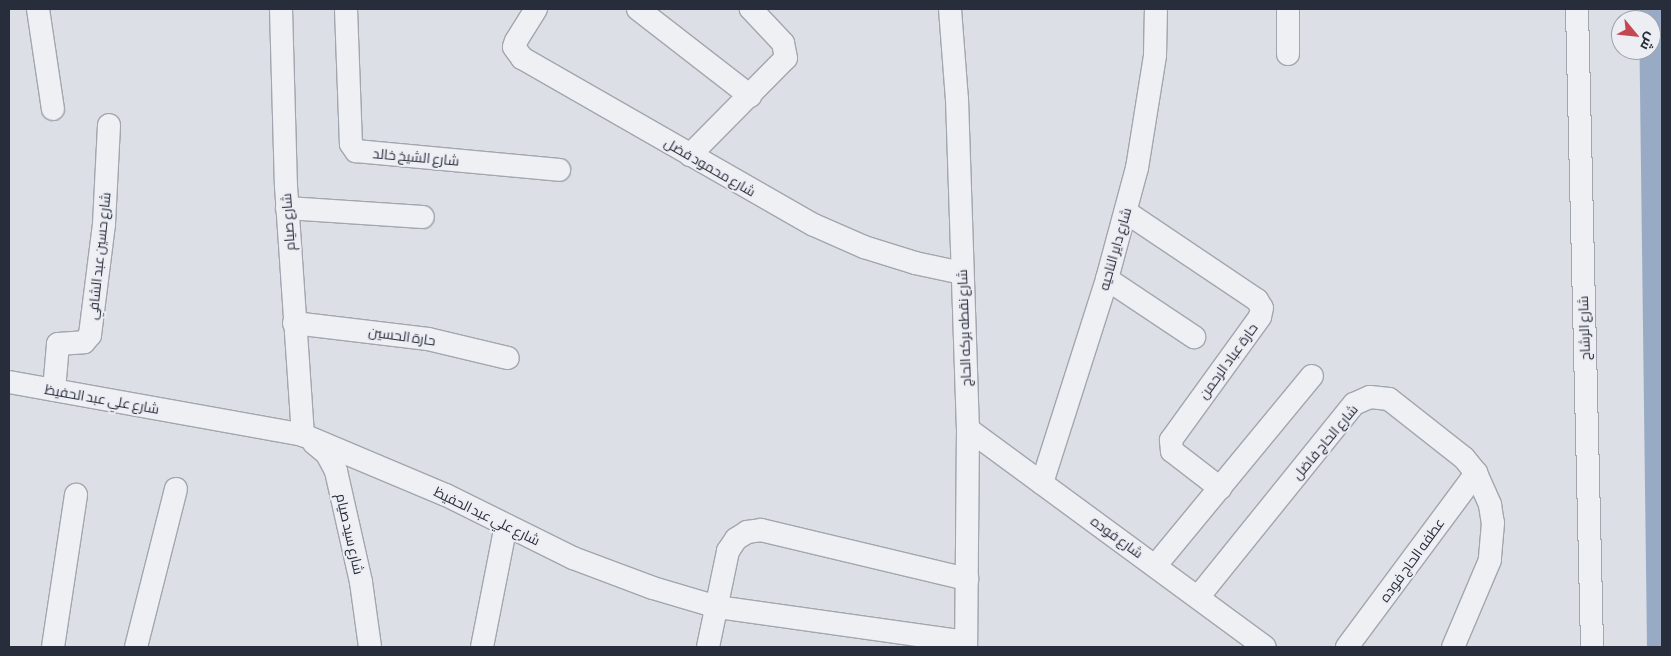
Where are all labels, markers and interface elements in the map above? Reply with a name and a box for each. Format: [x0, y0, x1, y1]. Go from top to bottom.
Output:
north arrow [1611, 10, 1661, 60]
text: ش [1637, 30, 1660, 53]
street label: شارع محمود فضل [661, 134, 759, 200]
street label: شارع الشيخ خالد [372, 145, 460, 169]
street label: شارع حسين عبد الشافي [84, 191, 114, 321]
street label: شارع صيام [278, 193, 298, 251]
street label: شارع داير الناحيه [1095, 206, 1135, 292]
street label: شارع نقطه بركه الحاج [954, 269, 974, 387]
street label: شارع الرشاح [1574, 295, 1594, 361]
street label: حارة عباد الرحمن [1195, 320, 1261, 402]
street label: حارة الحسين [367, 323, 437, 349]
street label: شارع علي عبد الحفيظ [43, 381, 161, 417]
street label: شارع الحاج فاضل [1289, 401, 1361, 483]
street label: شارع علي عبد الحفيظ [431, 483, 543, 549]
street label: شارع سيد صيام [333, 492, 367, 576]
street label: شارع فوده [1088, 512, 1146, 562]
street label: عطفه الحاج فوده [1376, 515, 1448, 605]

